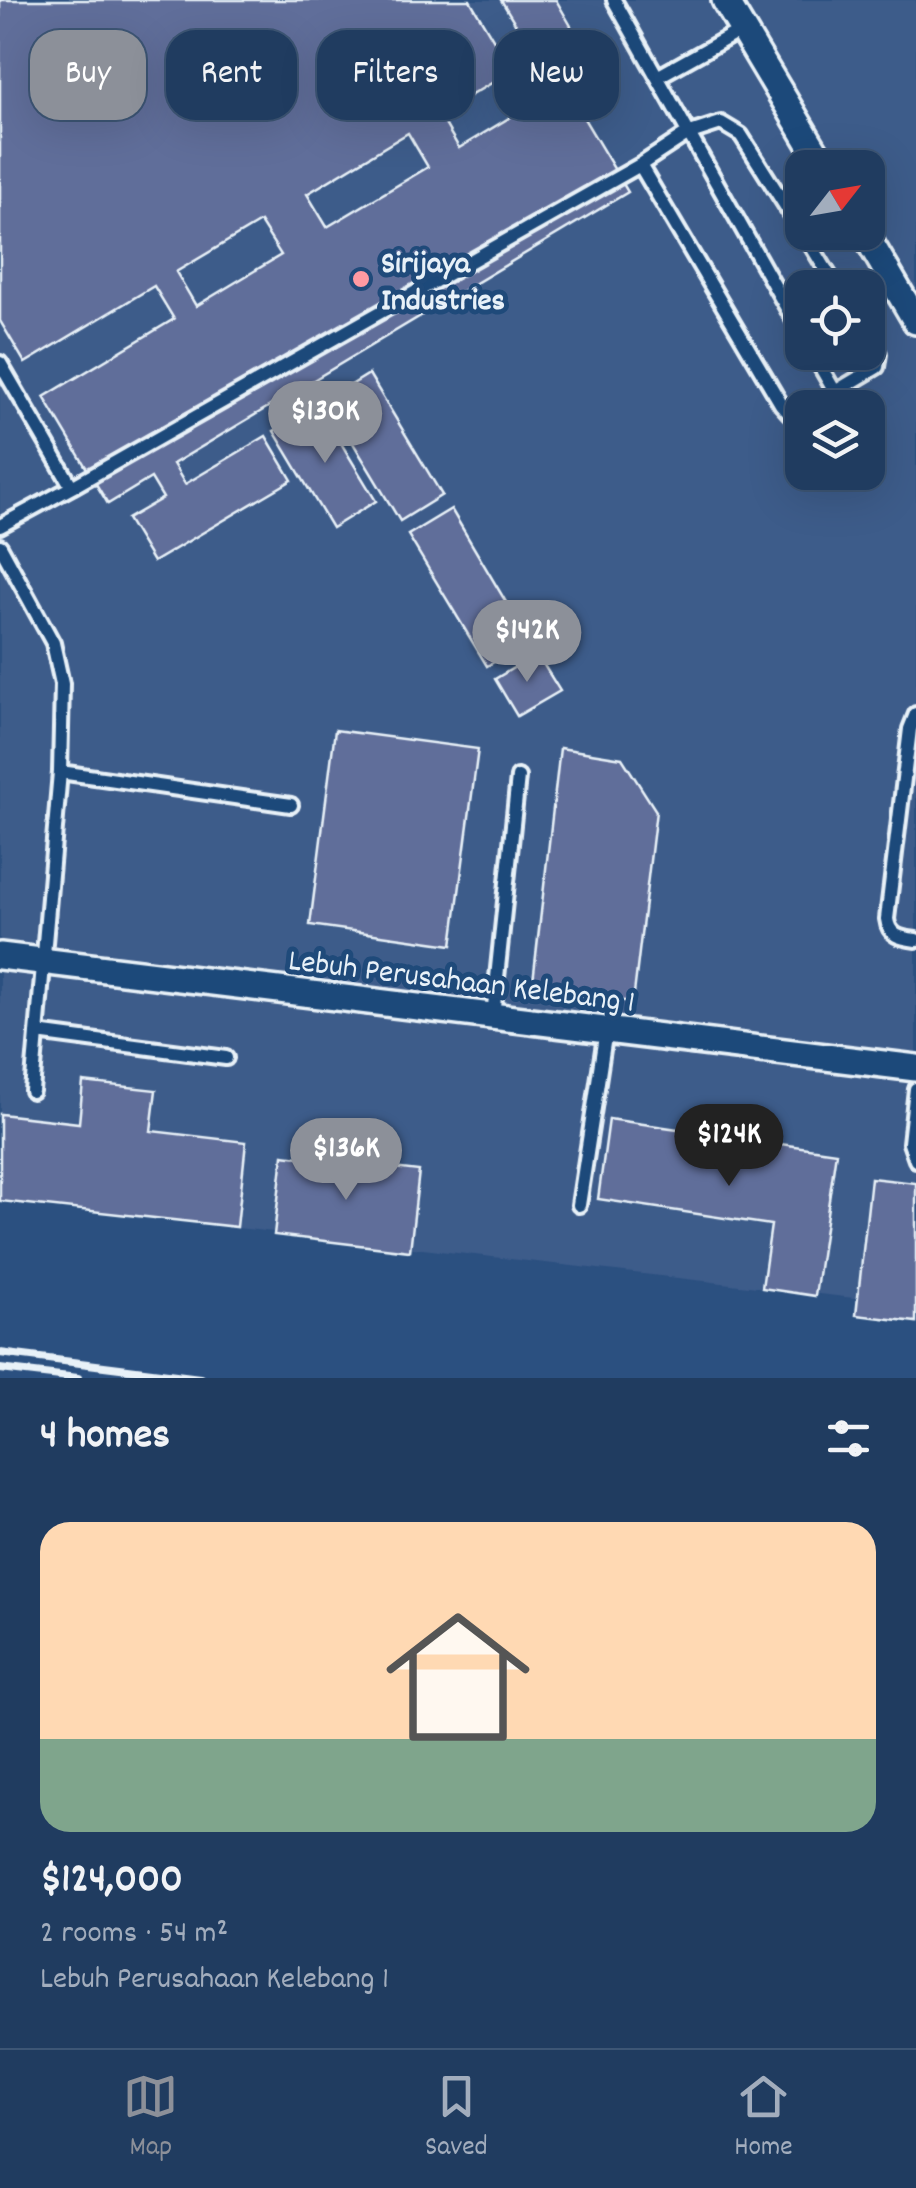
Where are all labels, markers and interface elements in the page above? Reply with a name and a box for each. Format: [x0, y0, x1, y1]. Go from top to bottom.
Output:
chip: Buy [30, 30, 146, 120]
chip: Rent [166, 30, 297, 120]
chip: Filters [317, 30, 474, 120]
chip: New [494, 30, 619, 120]
north arrow [785, 150, 885, 250]
map controls [785, 150, 885, 490]
place label: Sirijaya Industries [381, 243, 505, 326]
marker: Sirijaya Industries [350, 268, 372, 290]
button: locate [785, 270, 885, 370]
pin: $130K [255, 381, 395, 466]
text: $130K [290, 390, 360, 436]
button: layers [785, 390, 885, 490]
pin: $142K [457, 600, 597, 685]
text: $142K [494, 609, 560, 655]
street label: Lebuh Perusahaan Kelebang 1 [285, 940, 637, 1028]
pin: $124K [659, 1104, 799, 1189]
text: $124K [696, 1113, 762, 1159]
pin: $136K [276, 1118, 416, 1203]
text: $136K [312, 1127, 380, 1173]
text: 4 homes [40, 1408, 170, 1468]
icon: filters [821, 1411, 876, 1466]
icon: home [368, 1587, 548, 1767]
text: $124,000 [40, 1852, 183, 1912]
text: 2 rooms · 54 m² [40, 1912, 228, 1958]
text: Lebuh Perusahaan Kelebang 1 [40, 1958, 389, 2004]
tab: Map [123, 2069, 178, 2169]
tab: Saved [425, 2069, 488, 2169]
tab: Home [734, 2069, 793, 2169]

